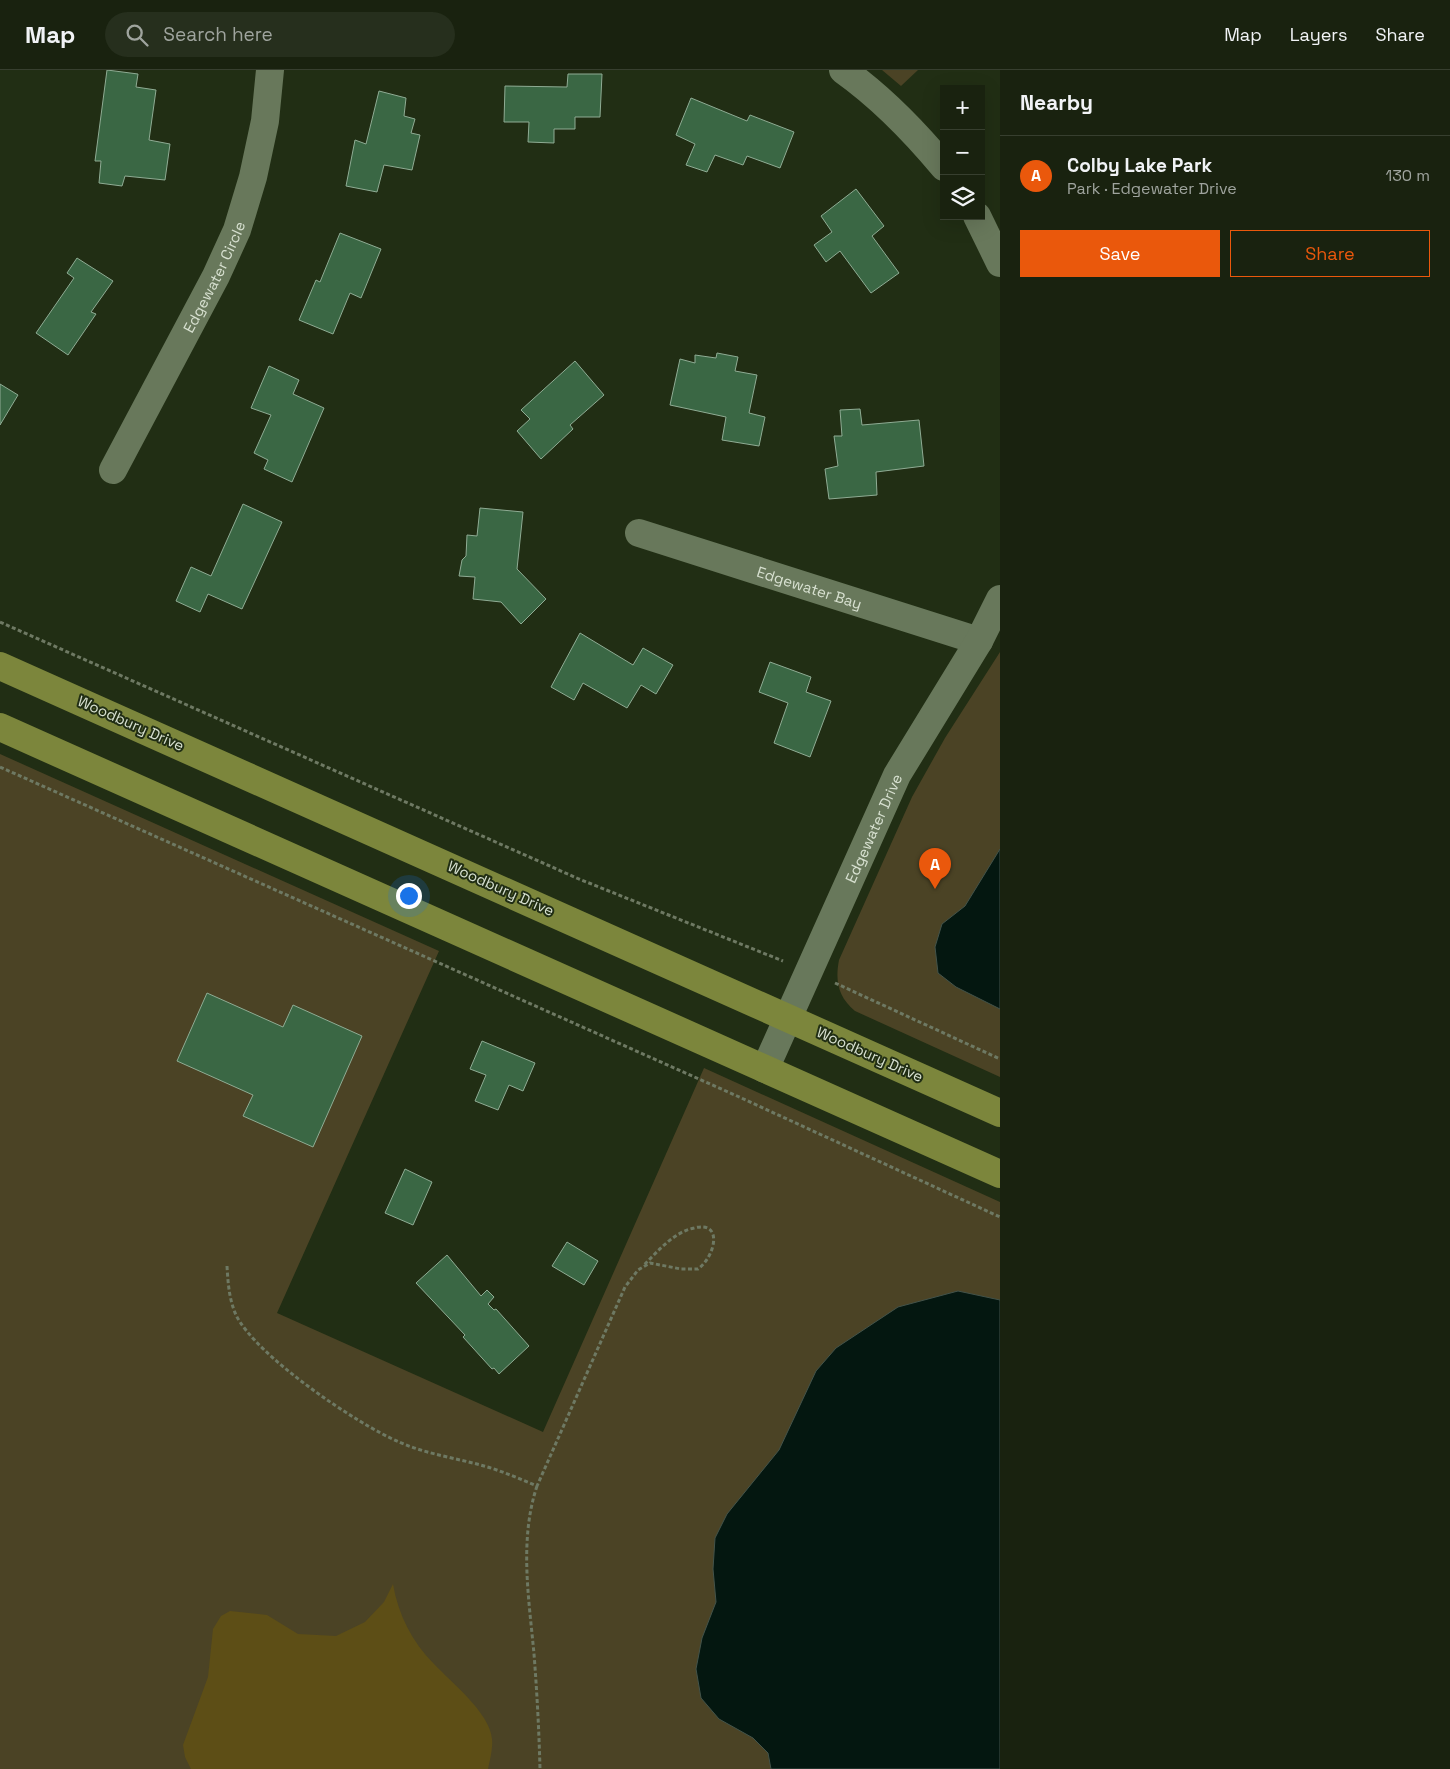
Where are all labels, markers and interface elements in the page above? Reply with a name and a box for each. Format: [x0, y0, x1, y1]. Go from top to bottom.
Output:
search box [105, 12, 455, 57]
text: Map [25, 19, 75, 50]
icon: search [123, 21, 151, 49]
text: Search here [163, 22, 273, 47]
text: Map [1224, 23, 1262, 46]
text: Layers [1290, 23, 1347, 46]
text: Share [1375, 23, 1425, 46]
map controls [940, 85, 985, 220]
button: + [940, 85, 985, 130]
text: Nearby [1020, 89, 1093, 116]
button: − [940, 130, 985, 175]
text: Colby Lake Park [1067, 153, 1212, 178]
text: A [1031, 165, 1041, 186]
text: 130 m [1386, 165, 1430, 186]
button: layers [940, 175, 985, 220]
text: Park · Edgewater Drive [1067, 178, 1237, 199]
street label: Edgewater Circle [178, 219, 249, 336]
button: Save [1020, 230, 1220, 277]
button: Share [1230, 230, 1430, 277]
street label: Edgewater Bay [755, 562, 864, 613]
street label: Woodbury Drive [75, 691, 187, 755]
street label: Edgewater Drive [840, 771, 906, 886]
pin: A [919, 848, 951, 889]
street label: Woodbury Drive [445, 856, 557, 920]
your location [396, 883, 422, 909]
street label: Woodbury Drive [814, 1022, 926, 1086]

